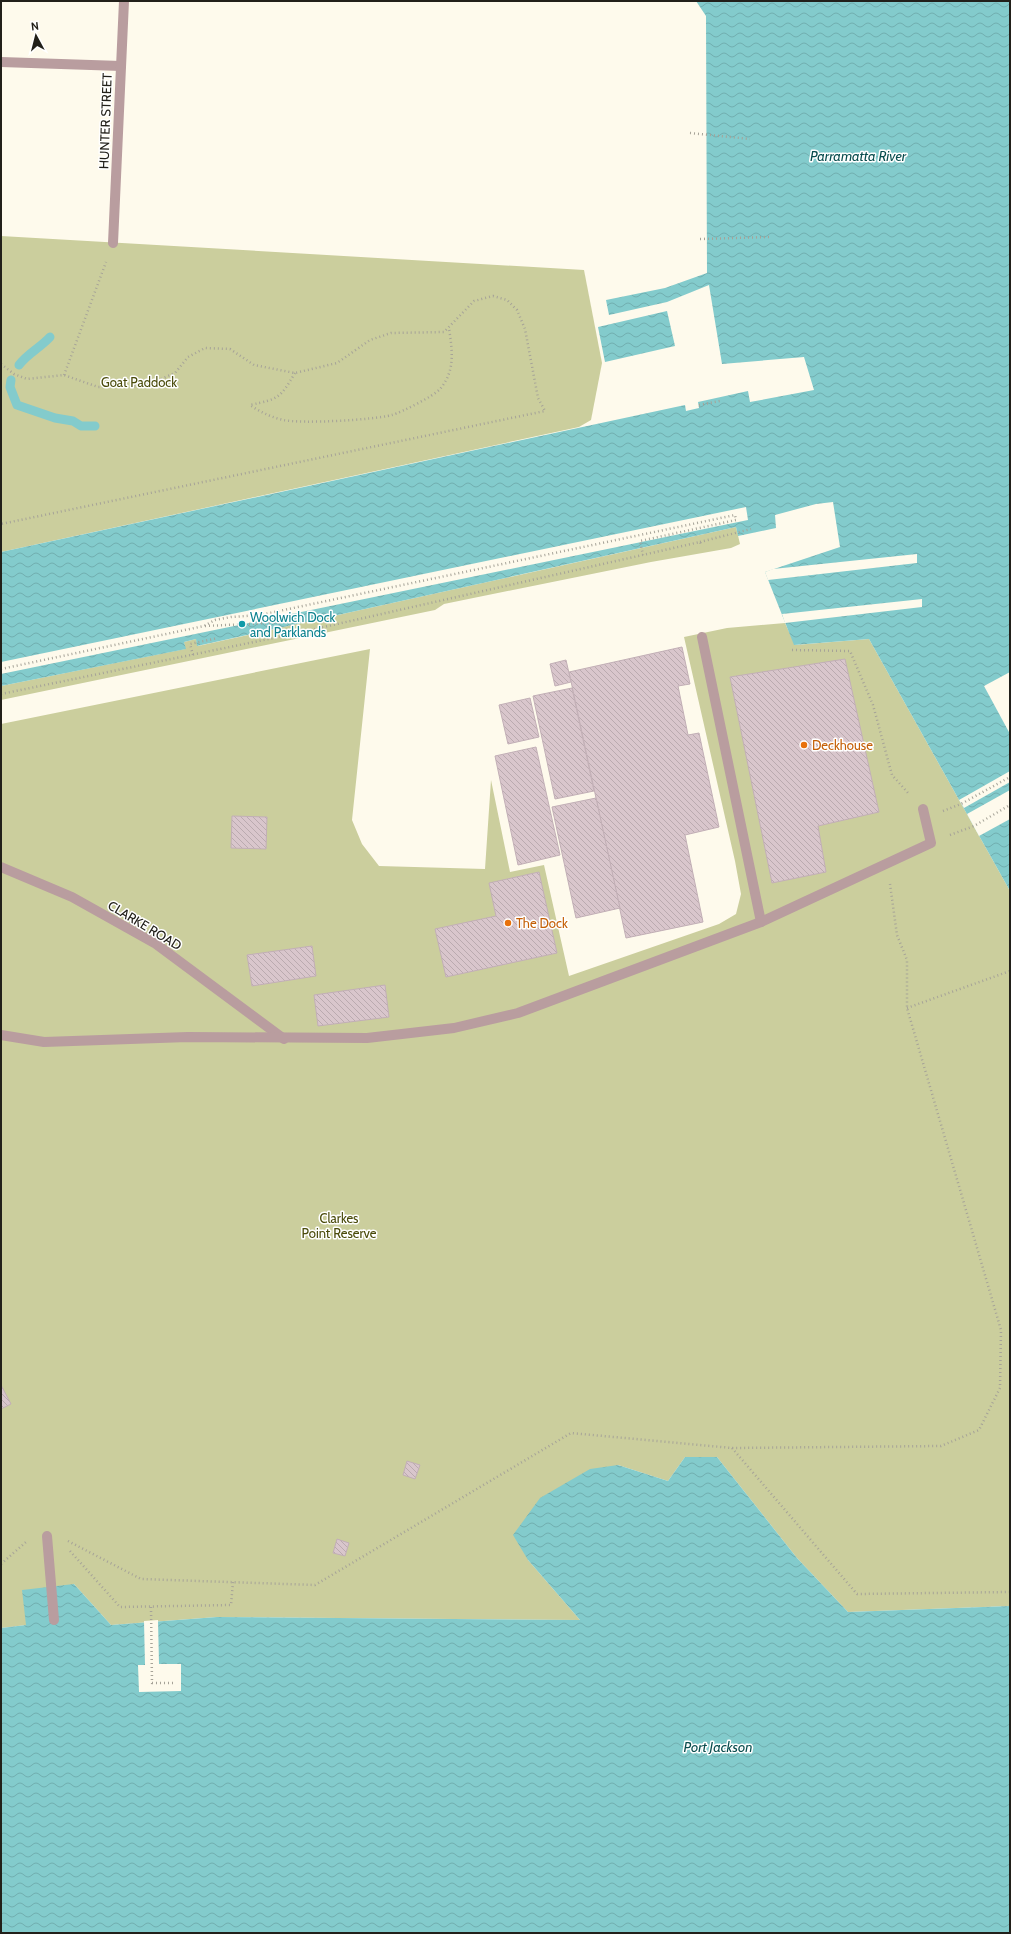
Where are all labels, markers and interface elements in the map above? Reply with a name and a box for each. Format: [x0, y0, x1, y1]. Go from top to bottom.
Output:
north arrow [16, 16, 56, 56]
text: N [30, 19, 39, 33]
street label: HUNTER STREET [95, 73, 115, 169]
water label: Parramatta River [810, 147, 907, 165]
park label: Goat Paddock [101, 374, 177, 390]
place label: Woolwich Dock and Parklands [250, 609, 336, 640]
marker: Woolwich Dock and Parklands [237, 619, 247, 629]
place label: Deckhouse [812, 737, 873, 753]
marker: Deckhouse [799, 740, 809, 750]
street label: CLARKE ROAD [105, 897, 185, 953]
place label: The Dock [516, 915, 568, 931]
marker: The Dock [503, 918, 513, 928]
park label: Clarkes Point Reserve [302, 1210, 377, 1241]
water label: Port Jackson [684, 1738, 752, 1756]

